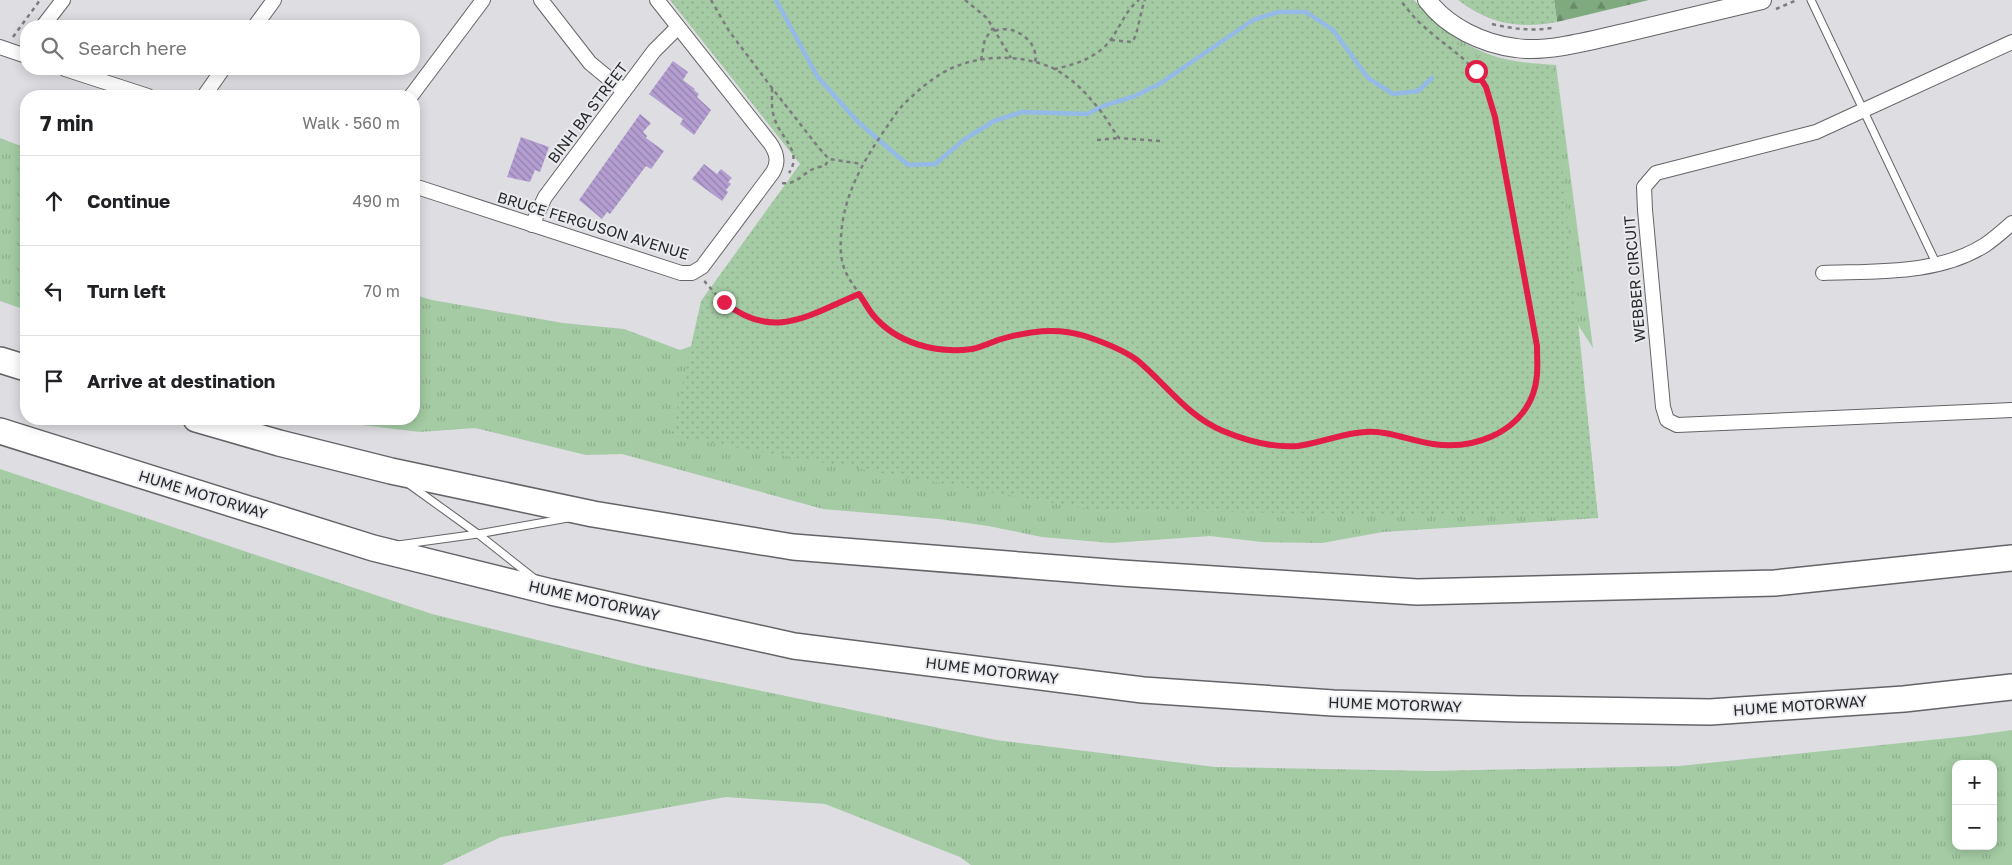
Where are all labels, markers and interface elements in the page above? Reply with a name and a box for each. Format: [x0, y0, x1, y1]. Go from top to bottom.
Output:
search box [20, 20, 420, 75]
icon: search [38, 34, 66, 62]
text: Search here [78, 36, 187, 59]
street label: BINH BA STREET [543, 58, 631, 166]
route start [1465, 60, 1488, 83]
text: 7 min [40, 110, 94, 136]
text: Walk · 560 m [302, 113, 400, 133]
icon: ahead [40, 187, 68, 215]
street label: BRUCE FERGUSON AVENUE [495, 187, 691, 263]
text: Continue [87, 189, 170, 212]
text: 490 m [352, 191, 400, 211]
street label: WEBBER CIRCUIT [1620, 215, 1649, 343]
icon: left [40, 277, 68, 305]
text: Turn left [87, 279, 166, 302]
text: 70 m [363, 281, 400, 301]
route end [713, 291, 736, 314]
icon: arrive [40, 367, 68, 395]
text: Arrive at destination [87, 369, 275, 392]
street label: HUME MOTORWAY [137, 466, 270, 522]
street label: HUME MOTORWAY [527, 576, 662, 624]
street label: HUME MOTORWAY [925, 653, 1060, 687]
street label: HUME MOTORWAY [1733, 691, 1868, 719]
street label: HUME MOTORWAY [1328, 693, 1463, 715]
map controls [1952, 760, 1997, 850]
button: + [1952, 760, 1997, 805]
button: − [1952, 805, 1997, 850]

